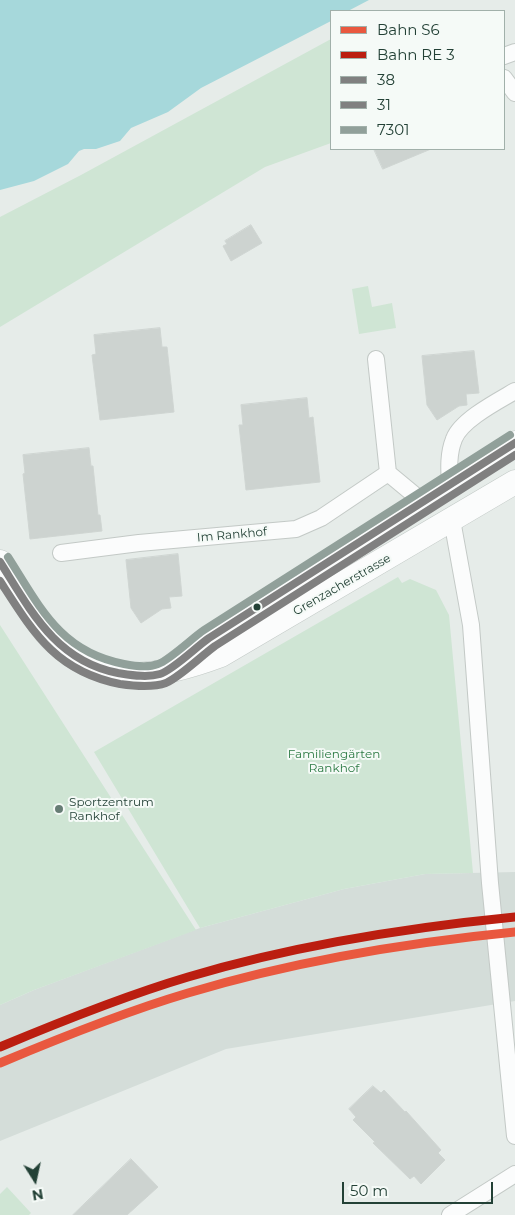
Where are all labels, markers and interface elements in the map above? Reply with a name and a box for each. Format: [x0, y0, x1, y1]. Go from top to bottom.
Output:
legend [330, 10, 505, 150]
text: Bahn S6 [377, 20, 440, 39]
text: Bahn RE 3 [377, 45, 455, 64]
text: 38 [377, 70, 395, 89]
text: 31 [377, 95, 391, 114]
text: 7301 [377, 120, 410, 139]
street label: Im Rankhof [196, 525, 268, 545]
street label: Grenzacherstrasse [291, 551, 393, 619]
unlabelled marker [252, 602, 262, 612]
park label: Familiengärten Rankhof [288, 747, 380, 775]
place label: Sportzentrum Rankhof [69, 795, 154, 823]
marker: Sportzentrum Rankhof [53, 803, 65, 815]
north arrow [10, 1155, 60, 1205]
scale bar [345, 1172, 496, 1204]
text: 50 m [350, 1181, 388, 1200]
text: N [30, 1185, 45, 1205]

